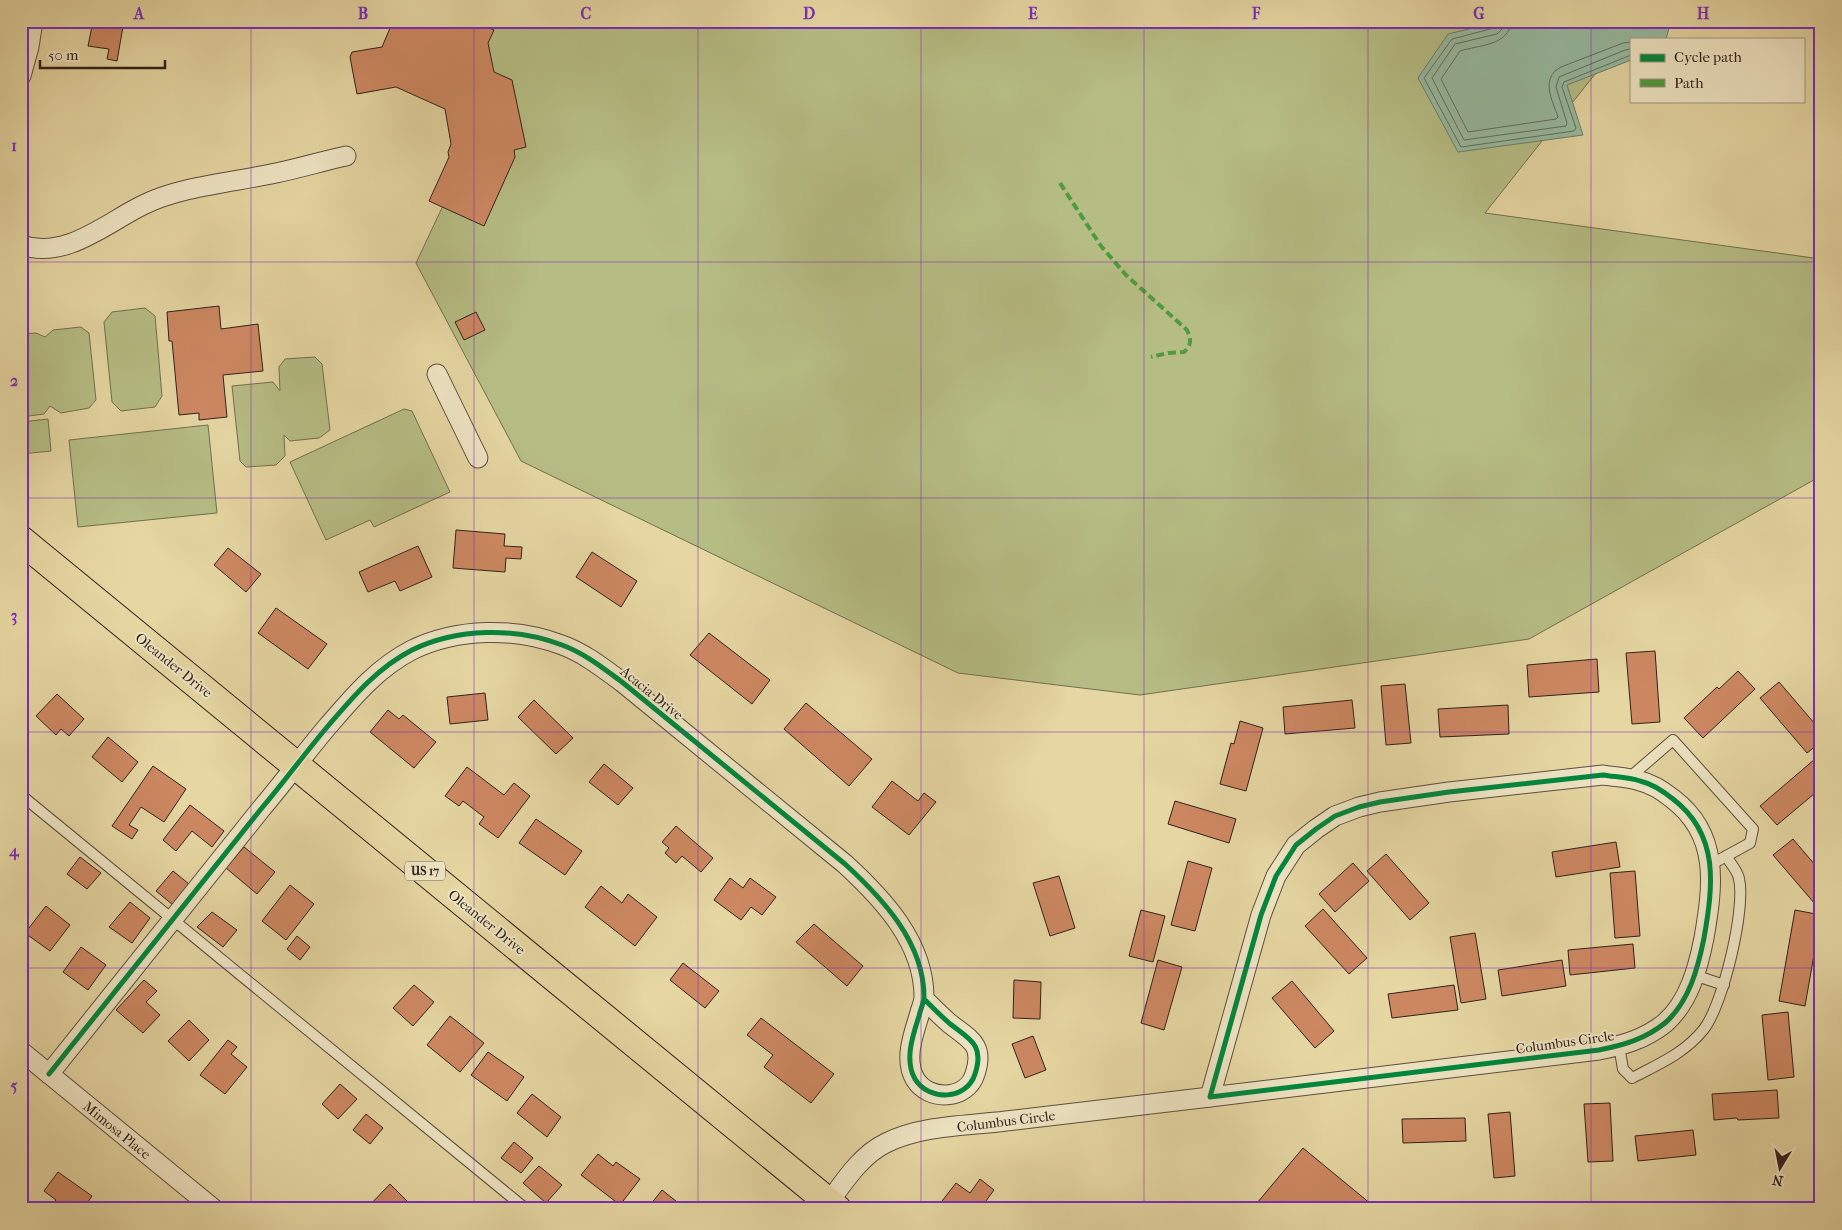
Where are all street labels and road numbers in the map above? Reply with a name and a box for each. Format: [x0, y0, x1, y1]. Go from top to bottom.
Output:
street label: Oleander Drive [132, 629, 216, 702]
street label: Acacia Drive [616, 662, 687, 724]
road number: US 17 [405, 861, 445, 880]
street label: Oleander Drive [445, 886, 529, 959]
street label: Columbus Circle [1515, 1027, 1615, 1058]
street label: Mimosa Place [79, 1098, 154, 1163]
street label: Columbus Circle [956, 1107, 1056, 1136]

